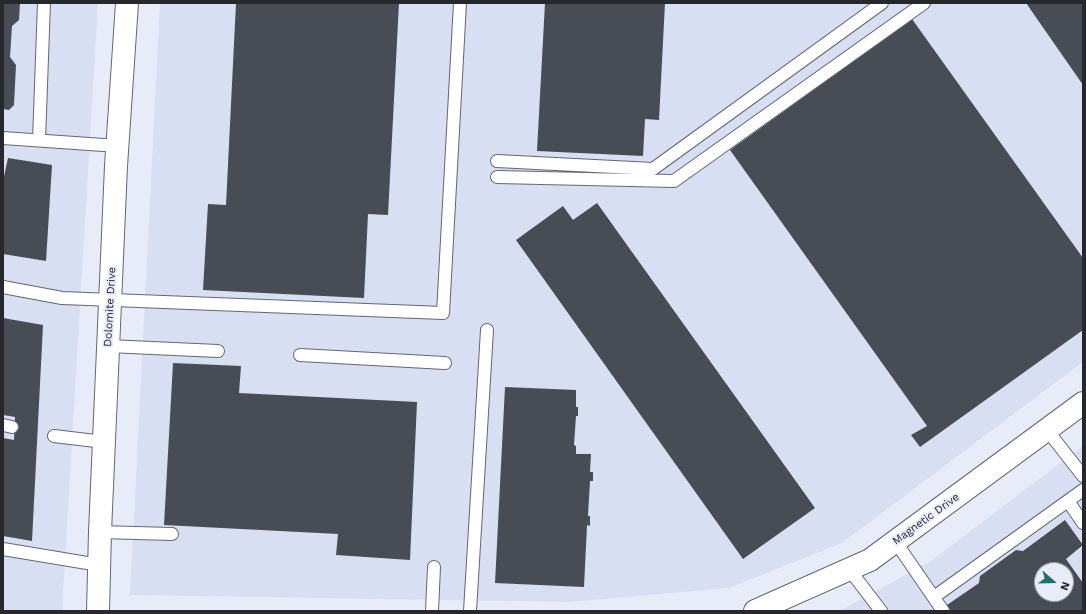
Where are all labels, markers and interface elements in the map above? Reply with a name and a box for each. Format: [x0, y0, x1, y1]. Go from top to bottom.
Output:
street label: Dolomite Drive [101, 267, 119, 347]
street label: Magnetic Drive [890, 490, 962, 548]
north arrow [1034, 562, 1074, 602]
text: N [1057, 580, 1072, 592]

